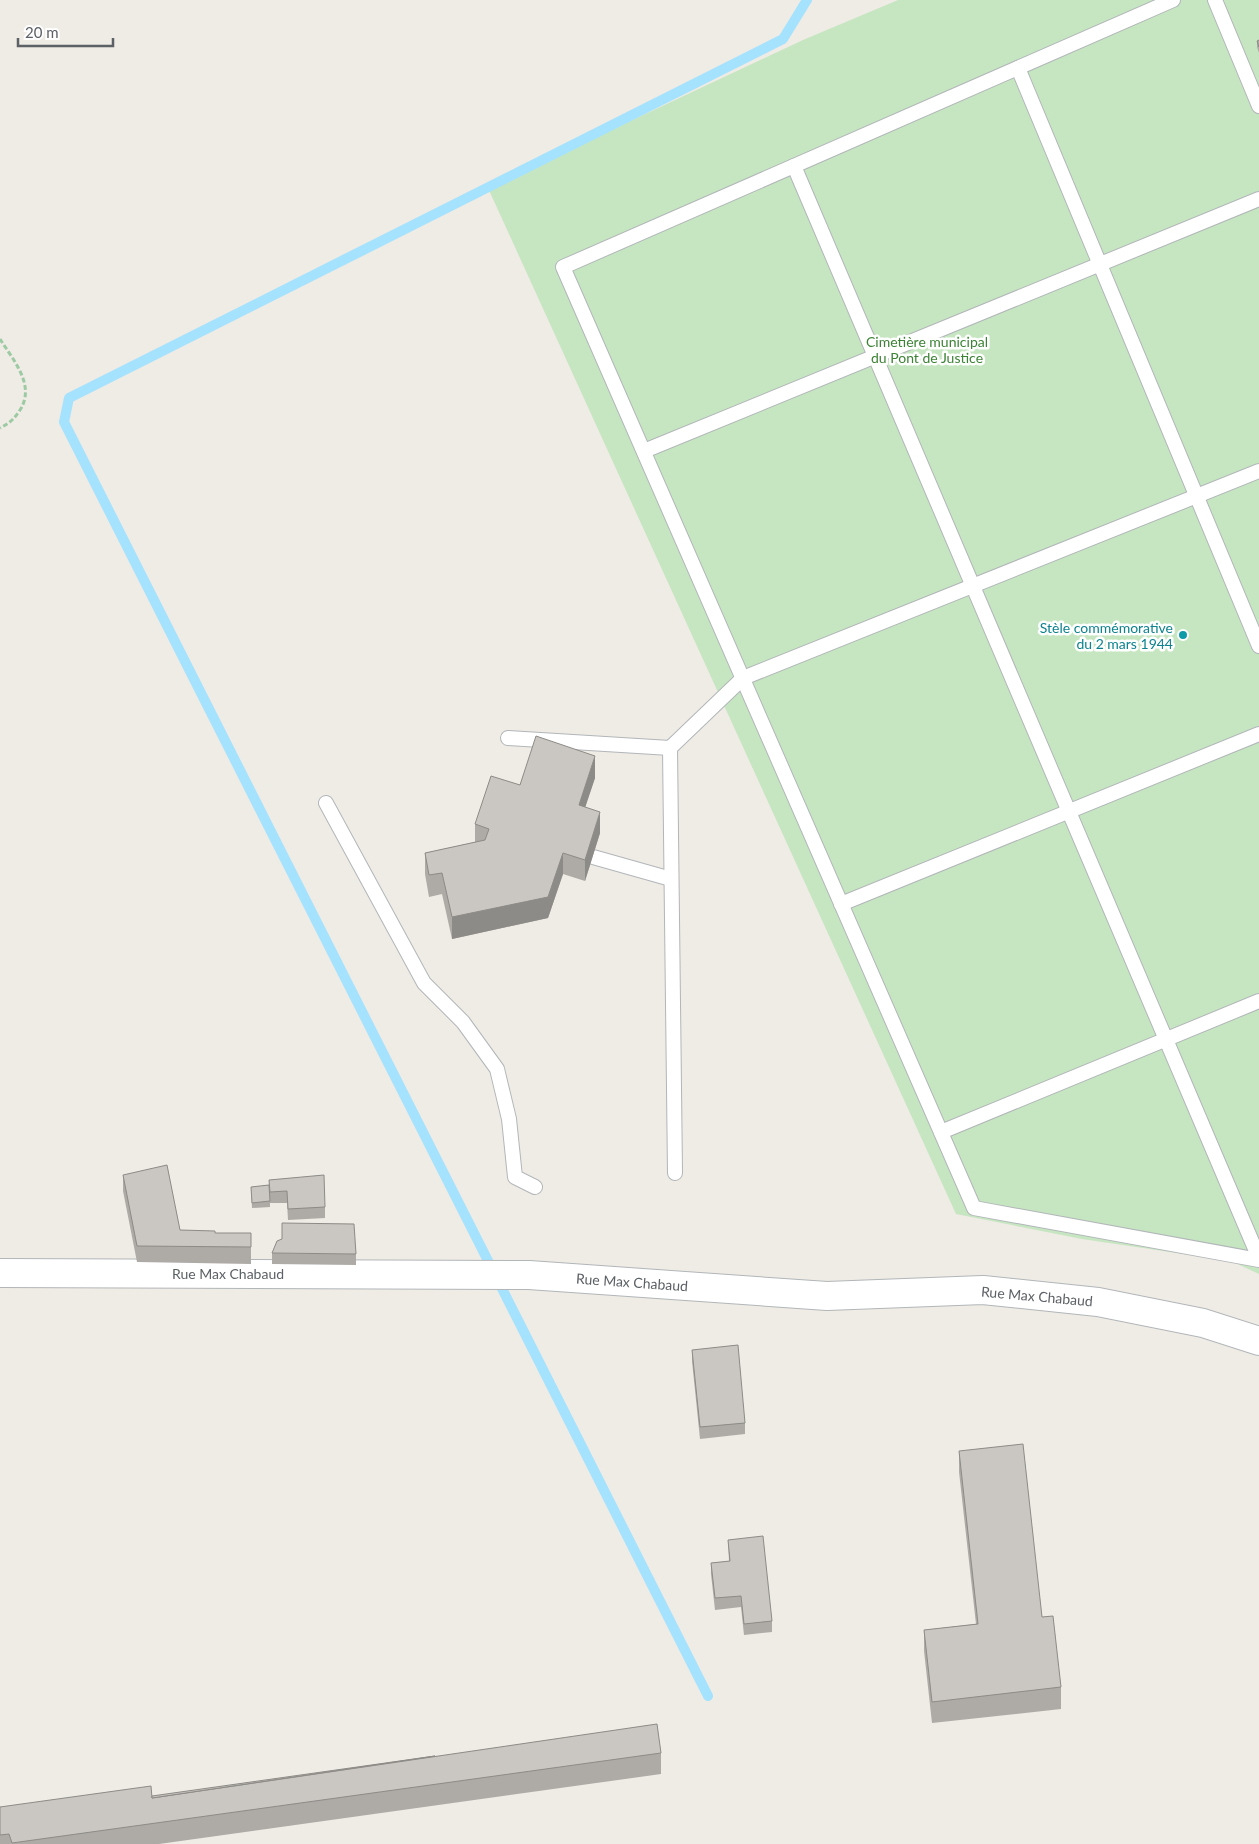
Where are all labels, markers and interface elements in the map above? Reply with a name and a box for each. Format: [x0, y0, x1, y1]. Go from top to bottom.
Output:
scale bar [18, 15, 112, 47]
text: 20 m [25, 23, 59, 41]
park label: Cimetière municipal du Pont de Justice [866, 333, 988, 366]
place label: Stèle commémorative du 2 mars 1944 [1040, 619, 1173, 652]
marker: Stèle commémorative du 2 mars 1944 [1177, 629, 1189, 641]
street label: Rue Max Chabaud [172, 1265, 284, 1282]
street label: Rue Max Chabaud [575, 1270, 689, 1294]
street label: Rue Max Chabaud [980, 1283, 1094, 1309]

